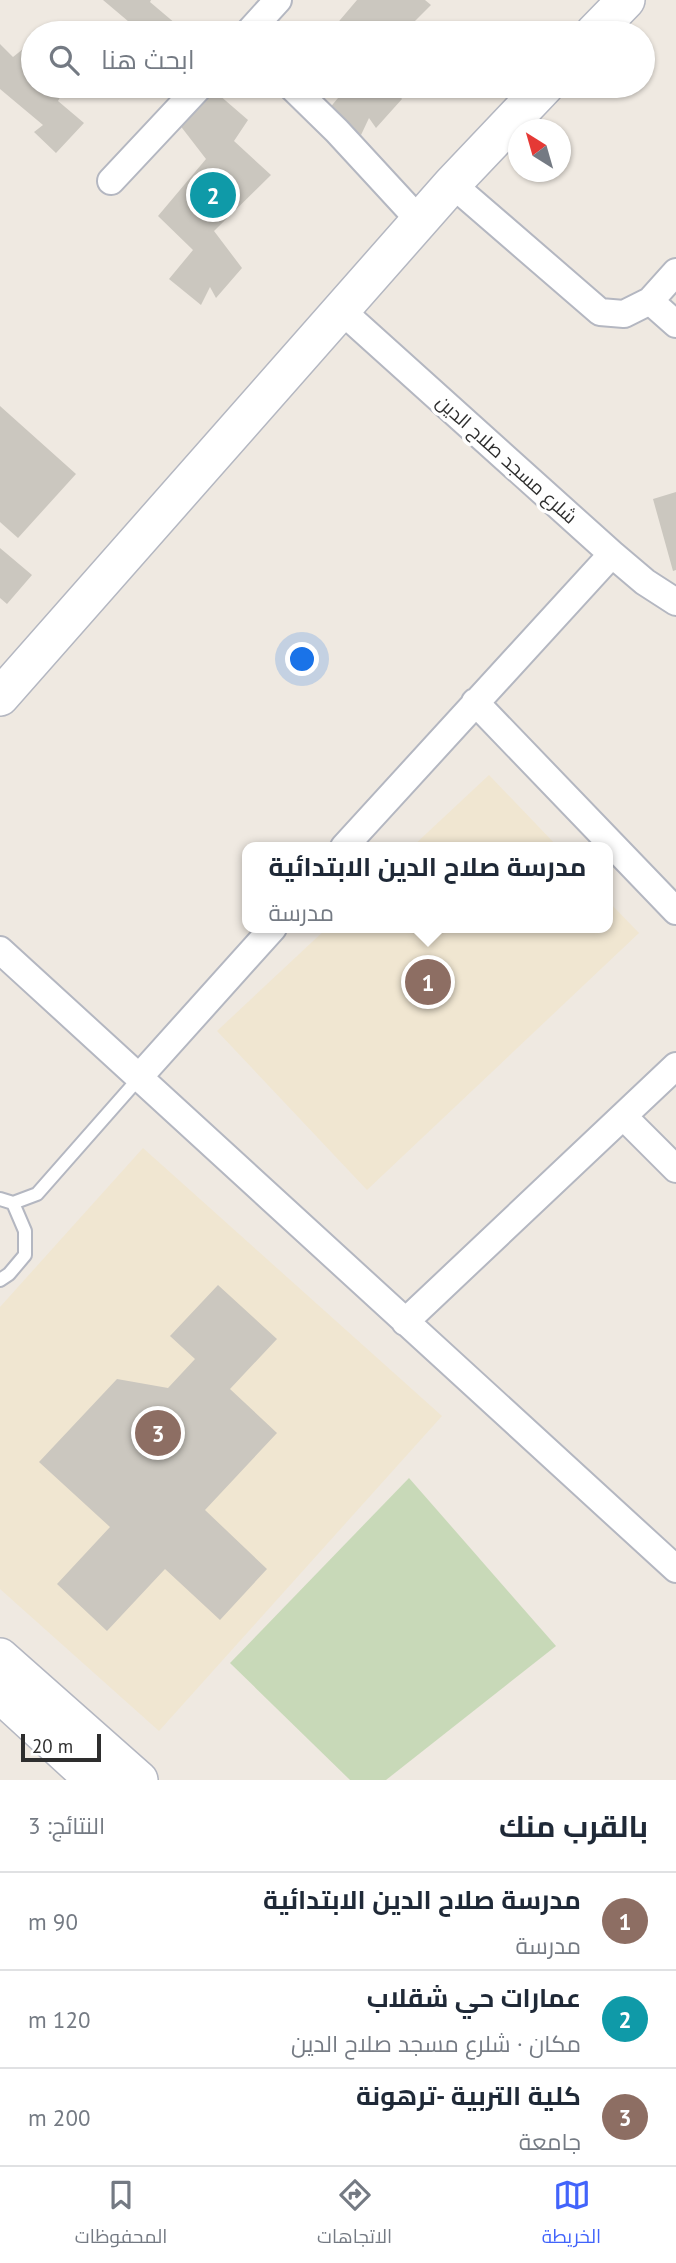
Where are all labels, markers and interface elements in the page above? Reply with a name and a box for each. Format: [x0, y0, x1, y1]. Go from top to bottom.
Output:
search box [21, 21, 655, 98]
icon: search [45, 41, 83, 79]
text: ابحث هنا [101, 43, 195, 76]
north arrow [508, 119, 571, 182]
pin: 2 [190, 169, 236, 221]
street label: شلرع مسجد صلاح الدين [430, 389, 582, 530]
your location [285, 642, 319, 676]
popup [242, 842, 613, 933]
text: مدرسة صلاح الدين الابتدائية [269, 850, 586, 883]
text: مدرسة [269, 898, 334, 927]
pin: 1 [405, 956, 451, 1008]
pin: 3 [135, 1407, 181, 1459]
scale bar [21, 1731, 102, 1763]
text: 20 m [32, 1734, 73, 1758]
text: بالقرب منك [499, 1806, 648, 1845]
text: النتائج: 3 [28, 1811, 105, 1840]
text: مدرسة صلاح الدين الابتدائية [263, 1883, 581, 1916]
text: 90 m [28, 1907, 78, 1936]
text: 1 [618, 1907, 632, 1936]
text: مدرسة [516, 1931, 581, 1960]
text: عمارات حي شقلاب [367, 1981, 581, 2014]
text: 120 m [28, 2005, 90, 2034]
text: 2 [618, 2005, 632, 2034]
text: مكان · شلرع مسجد صلاح الدين [291, 2029, 581, 2058]
text: كلية التربية -ترهونة [356, 2079, 581, 2112]
text: 200 m [28, 2103, 90, 2132]
text: 3 [618, 2103, 632, 2132]
text: جامعة [519, 2127, 581, 2156]
tab: المحفوظات [75, 2176, 167, 2254]
tab: الاتجاهات [317, 2176, 392, 2254]
tab: الخريطة [542, 2176, 601, 2254]

